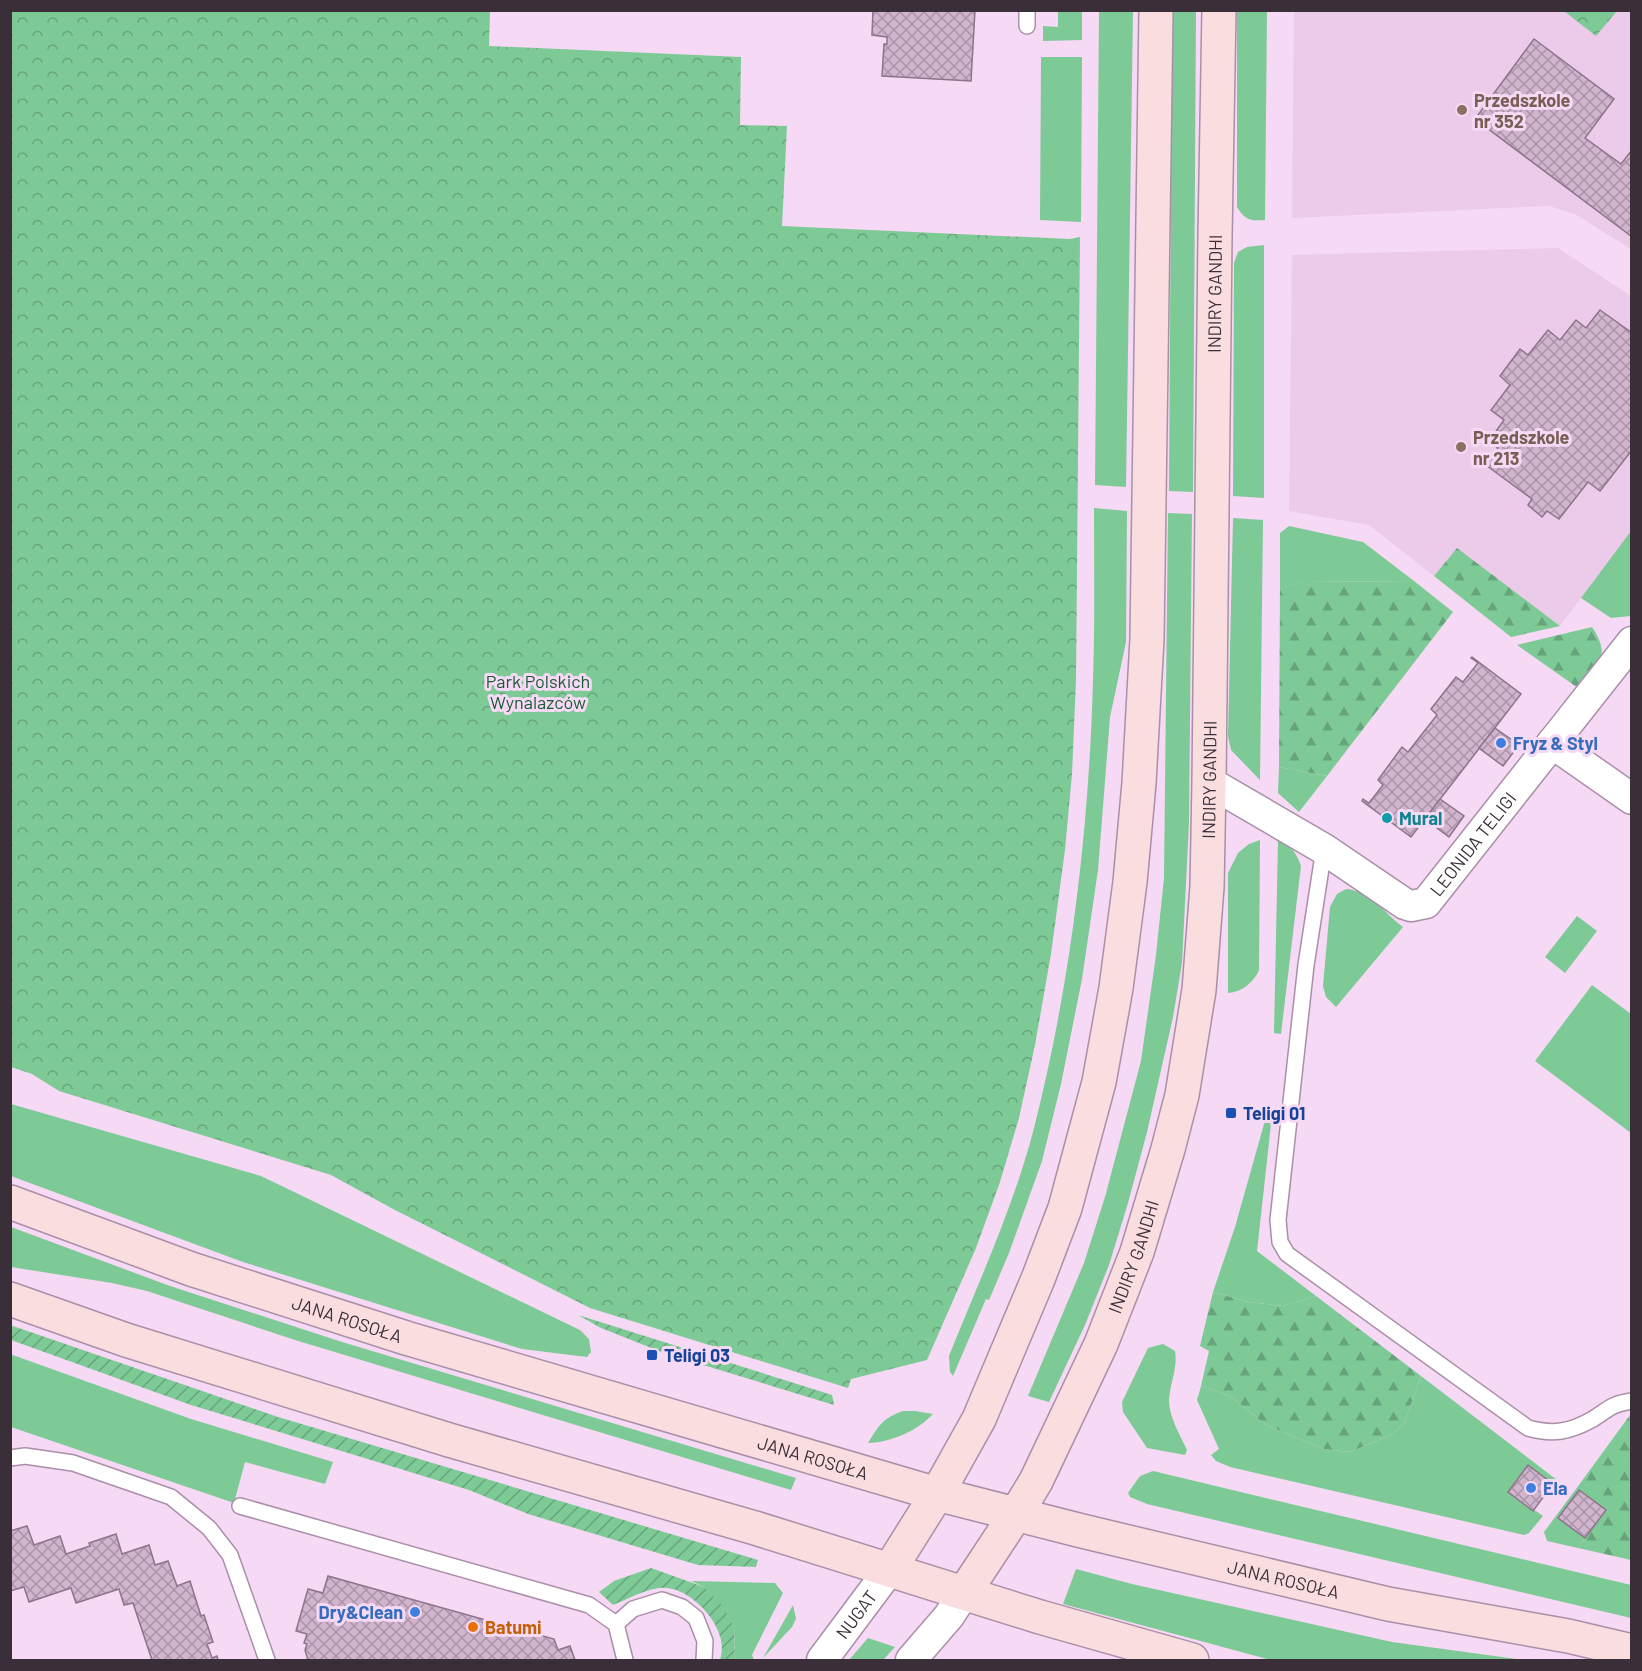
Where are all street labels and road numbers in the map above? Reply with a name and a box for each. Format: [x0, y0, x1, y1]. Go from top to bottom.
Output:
street label: INDIRY GANDHI [1203, 234, 1226, 353]
street label: INDIRY GANDHI [1197, 720, 1221, 839]
street label: LEONIDA TELIGI [1425, 787, 1520, 900]
street label: INDIRY GANDHI [1103, 1197, 1163, 1316]
street label: JANA ROSOŁA [289, 1291, 405, 1347]
street label: JANA ROSOŁA [755, 1431, 871, 1484]
street label: JANA ROSOŁA [1225, 1555, 1342, 1603]
street label: NUGAT [831, 1586, 881, 1643]

